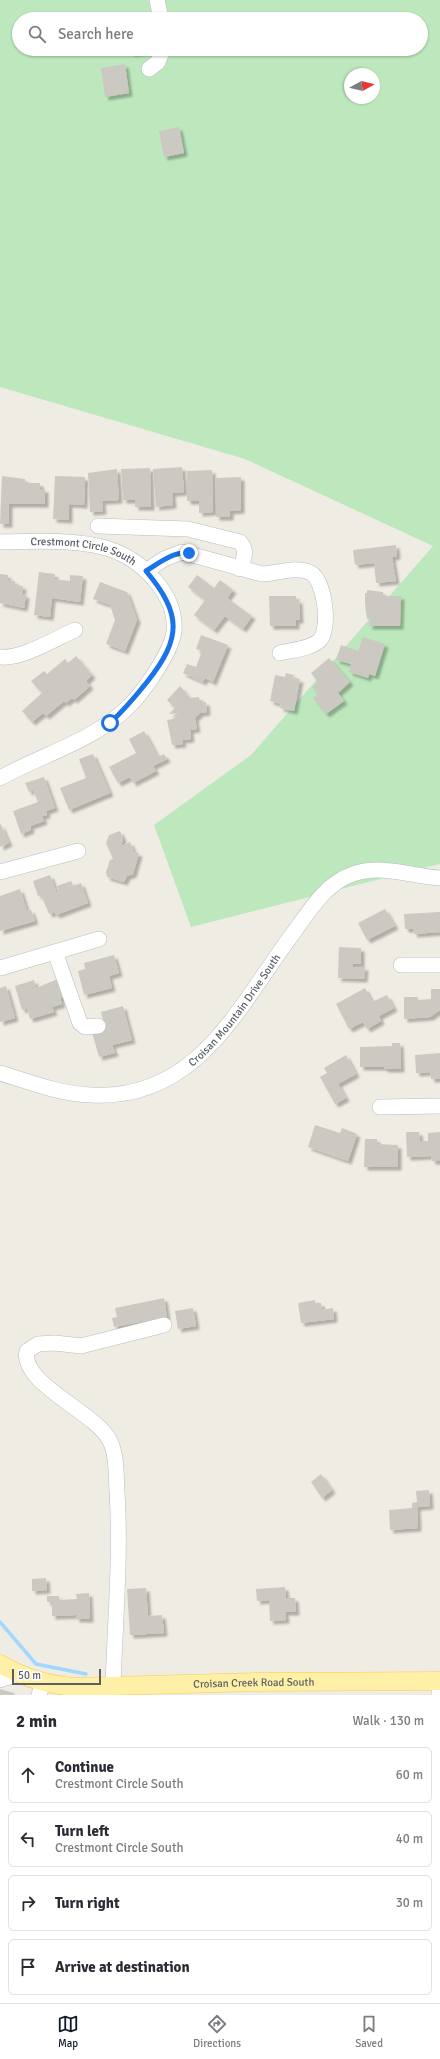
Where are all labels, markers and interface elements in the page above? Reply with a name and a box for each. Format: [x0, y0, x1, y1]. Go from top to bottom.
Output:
search box [12, 12, 428, 56]
icon: search [26, 23, 48, 45]
text: Search here [58, 25, 134, 43]
north arrow [344, 68, 380, 104]
street label: Crestmont Circle South [30, 535, 139, 568]
route end [180, 544, 198, 562]
route start [101, 714, 119, 732]
street label: Croisan Mountain Drive South [186, 952, 283, 1069]
scale bar [12, 1667, 101, 1686]
text: 50 m [18, 1669, 41, 1682]
street label: Croisan Creek Road South [193, 1676, 314, 1691]
text: 2 min [16, 1711, 57, 1732]
text: Walk · 130 m [353, 1713, 424, 1729]
text: Continue [55, 1758, 114, 1776]
icon: ahead [17, 1764, 39, 1786]
text: 60 m [396, 1767, 423, 1783]
text: Crestmont Circle South [55, 1776, 184, 1792]
text: Turn left [55, 1822, 109, 1840]
icon: left [17, 1828, 39, 1850]
text: 40 m [396, 1831, 423, 1847]
text: Crestmont Circle South [55, 1840, 184, 1856]
icon: right [17, 1892, 39, 1914]
text: Turn right [55, 1894, 120, 1912]
text: 30 m [396, 1895, 423, 1911]
icon: arrive [17, 1956, 39, 1978]
text: Arrive at destination [55, 1958, 190, 1976]
tab: Map [57, 2013, 79, 2050]
tab: Directions [193, 2013, 241, 2050]
tab: Saved [355, 2013, 383, 2050]

